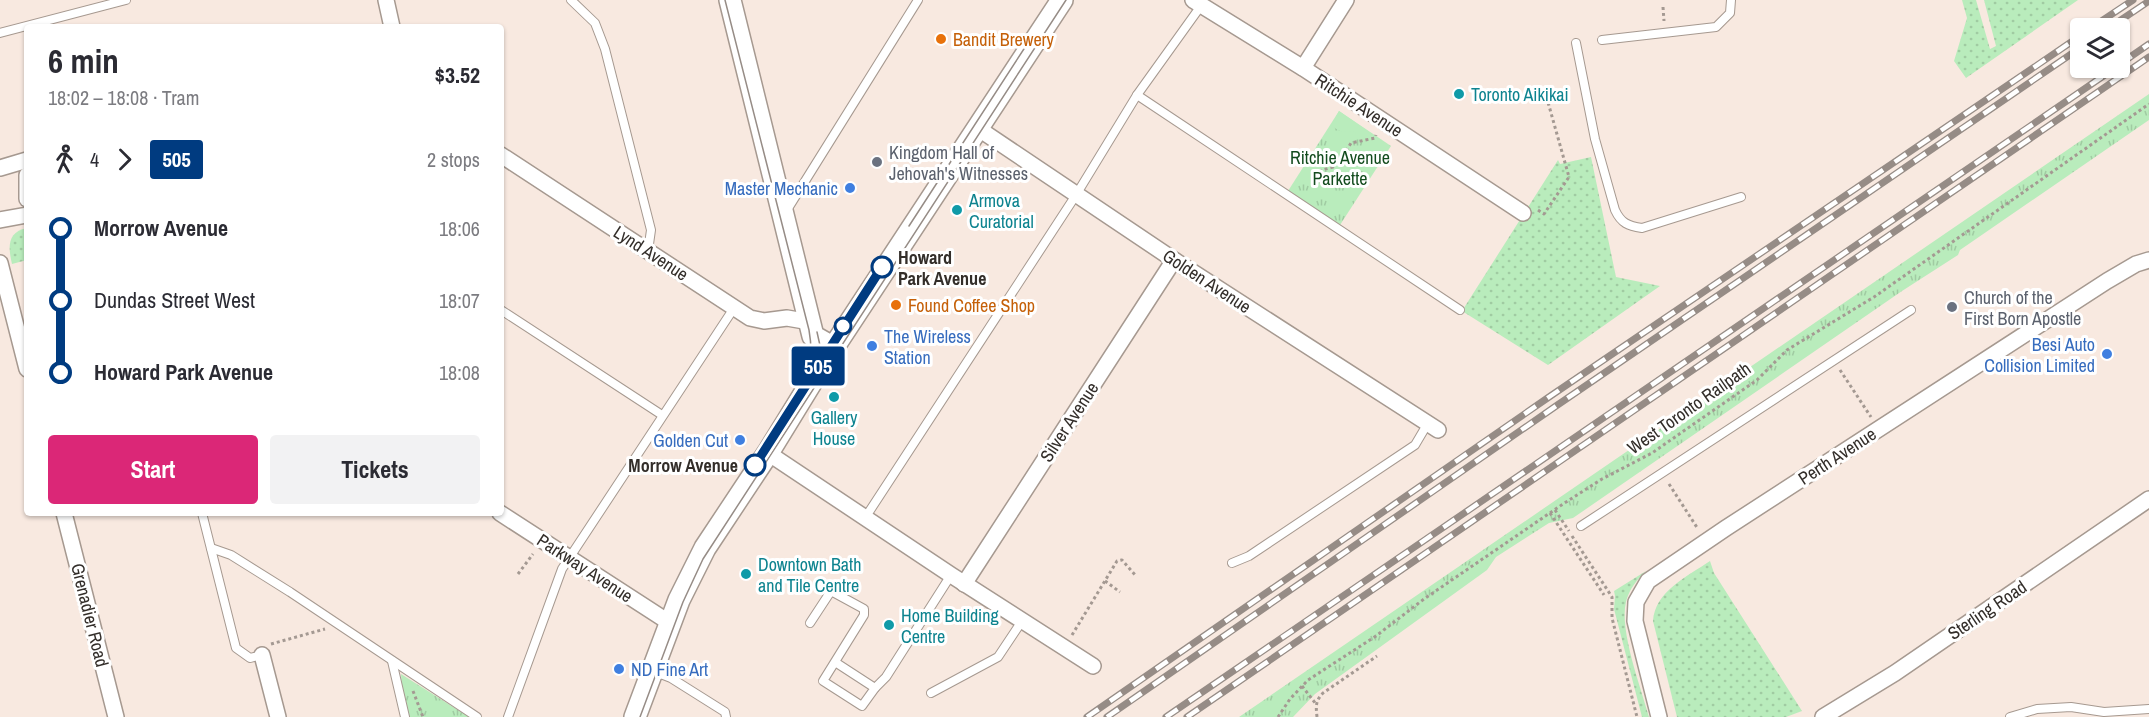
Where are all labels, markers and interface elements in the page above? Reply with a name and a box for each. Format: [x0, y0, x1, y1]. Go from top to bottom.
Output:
map controls [2070, 18, 2130, 78]
button: layers [2070, 18, 2130, 78]
place label: Bandit Brewery [953, 27, 1055, 52]
marker: Bandit Brewery [934, 32, 948, 46]
text: 6 min [48, 39, 119, 83]
text: $3.52 [435, 60, 480, 90]
street label: Ritchie Avenue [1310, 67, 1408, 143]
place label: Toronto Aikikai [1471, 82, 1569, 107]
text: 18:02 – 18:08 · Tram [48, 84, 199, 111]
marker: Toronto Aikikai [1452, 87, 1466, 101]
place label: Kingdom Hall of Jehovah's Witnesses [889, 140, 1028, 186]
icon: walk [48, 143, 81, 176]
icon: forward [108, 143, 141, 176]
text: 505 [162, 145, 191, 174]
park label: Ritchie Avenue Parkette [1290, 145, 1390, 191]
text: 4 [90, 146, 99, 173]
text: 2 stops [427, 146, 480, 173]
marker: Kingdom Hall of Jehovah's Witnesses [870, 155, 884, 169]
place label: Master Mechanic [725, 176, 838, 201]
marker: Master Mechanic [843, 181, 857, 195]
place label: Armova Curatorial [968, 188, 1034, 234]
marker: Armova Curatorial [950, 203, 964, 217]
text: Morrow Avenue [94, 213, 228, 243]
text: 18:06 [439, 215, 480, 242]
street label: Lynd Avenue [609, 219, 693, 287]
street label: Golden Avenue [1158, 243, 1256, 319]
place label: Howard Park Avenue [898, 245, 986, 291]
marker: Howard Park Avenue [871, 256, 893, 278]
text: Dundas Street West [94, 285, 255, 315]
place label: Church of the First Born Apostle [1964, 285, 2081, 331]
text: 18:07 [439, 287, 480, 314]
place label: Found Coffee Shop [908, 293, 1035, 318]
marker: Found Coffee Shop [889, 298, 903, 312]
marker: Church of the First Born Apostle [1945, 300, 1959, 314]
unlabelled marker [834, 317, 852, 335]
place label: The Wireless Station [884, 324, 971, 370]
place label: Besi Auto Collision Limited [1984, 332, 2095, 378]
marker: The Wireless Station [865, 339, 879, 353]
line badge: 505 [784, 346, 852, 386]
marker: Besi Auto Collision Limited [2100, 347, 2114, 361]
text: 505 [804, 352, 832, 381]
street label: West Toronto Railpath [1622, 356, 1756, 460]
text: Howard Park Avenue [94, 357, 273, 387]
text: 18:08 [439, 359, 480, 386]
street label: Silver Avenue [1034, 377, 1104, 467]
marker: Gallery House [827, 390, 841, 404]
place label: Gallery House [811, 405, 858, 451]
street label: Perth Avenue [1793, 421, 1881, 491]
place label: Golden Cut [653, 428, 728, 453]
marker: Golden Cut [733, 433, 747, 447]
button: Start [48, 435, 258, 504]
button: Tickets [270, 435, 480, 504]
place label: Morrow Avenue [628, 453, 738, 478]
marker: Morrow Avenue [744, 454, 766, 476]
street label: Parkway Avenue [532, 528, 638, 608]
place label: Downtown Bath and Tile Centre [758, 552, 861, 598]
street label: Grenadier Road [65, 561, 115, 669]
marker: Downtown Bath and Tile Centre [739, 567, 753, 581]
street label: Sterling Road [1943, 574, 2031, 646]
place label: Home Building Centre [901, 603, 999, 649]
marker: Home Building Centre [882, 618, 896, 632]
place label: ND Fine Art [631, 657, 708, 682]
marker: ND Fine Art [612, 662, 626, 676]

